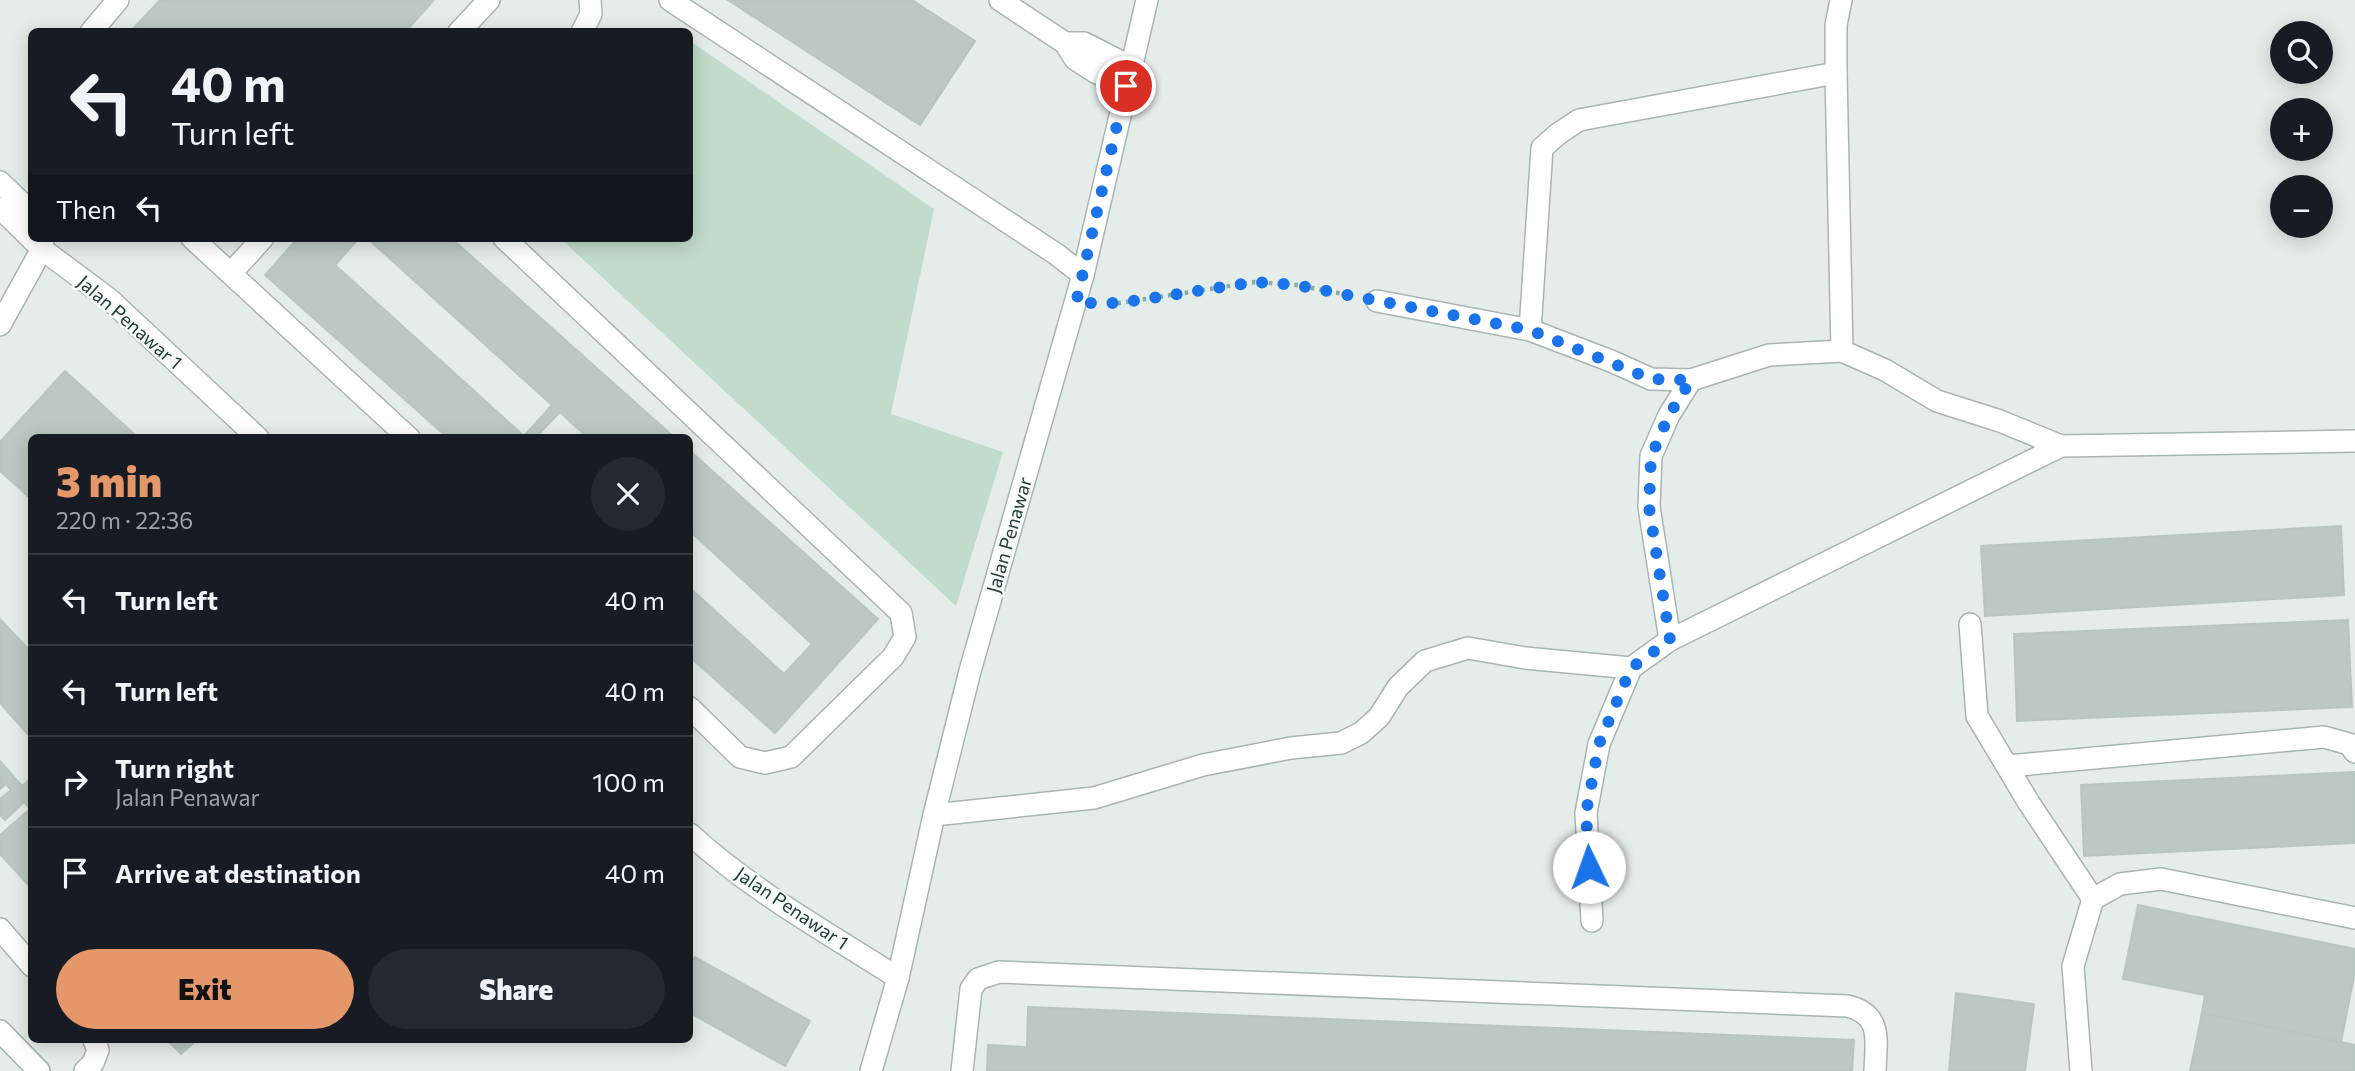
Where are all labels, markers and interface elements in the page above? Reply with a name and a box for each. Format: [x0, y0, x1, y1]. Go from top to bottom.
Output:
map controls [2270, 21, 2333, 238]
button: search [2270, 21, 2333, 84]
text: 40 m [171, 52, 286, 112]
icon: left [56, 56, 147, 147]
pin [1096, 56, 1156, 116]
icon: arrive [1107, 67, 1145, 105]
button: + [2270, 98, 2333, 161]
text: Turn left [171, 112, 295, 152]
button: − [2270, 175, 2333, 238]
icon: left [130, 189, 168, 227]
text: Then [56, 193, 116, 224]
street label: Jalan Penawar 1 [73, 270, 187, 373]
text: 3 min [56, 454, 162, 506]
button: close [591, 457, 665, 531]
street label: Jalan Penawar [981, 474, 1036, 595]
text: 220 m · 22:36 [56, 506, 193, 534]
icon: left [56, 581, 94, 619]
text: Turn left [115, 584, 218, 615]
text: 40 m [605, 584, 665, 615]
icon: left [56, 672, 94, 710]
text: Turn left [115, 675, 218, 706]
text: 40 m [605, 675, 665, 706]
text: Turn right [115, 752, 234, 783]
icon: right [56, 763, 94, 801]
text: 100 m [592, 766, 665, 797]
text: Jalan Penawar [115, 783, 260, 811]
position arrow [1552, 830, 1626, 904]
icon: arrive [56, 854, 94, 892]
text: Arrive at destination [115, 857, 361, 888]
text: 40 m [605, 857, 665, 888]
street label: Jalan Penawar 1 [731, 861, 853, 954]
button: Exit [56, 949, 354, 1029]
button: Share [368, 949, 665, 1029]

